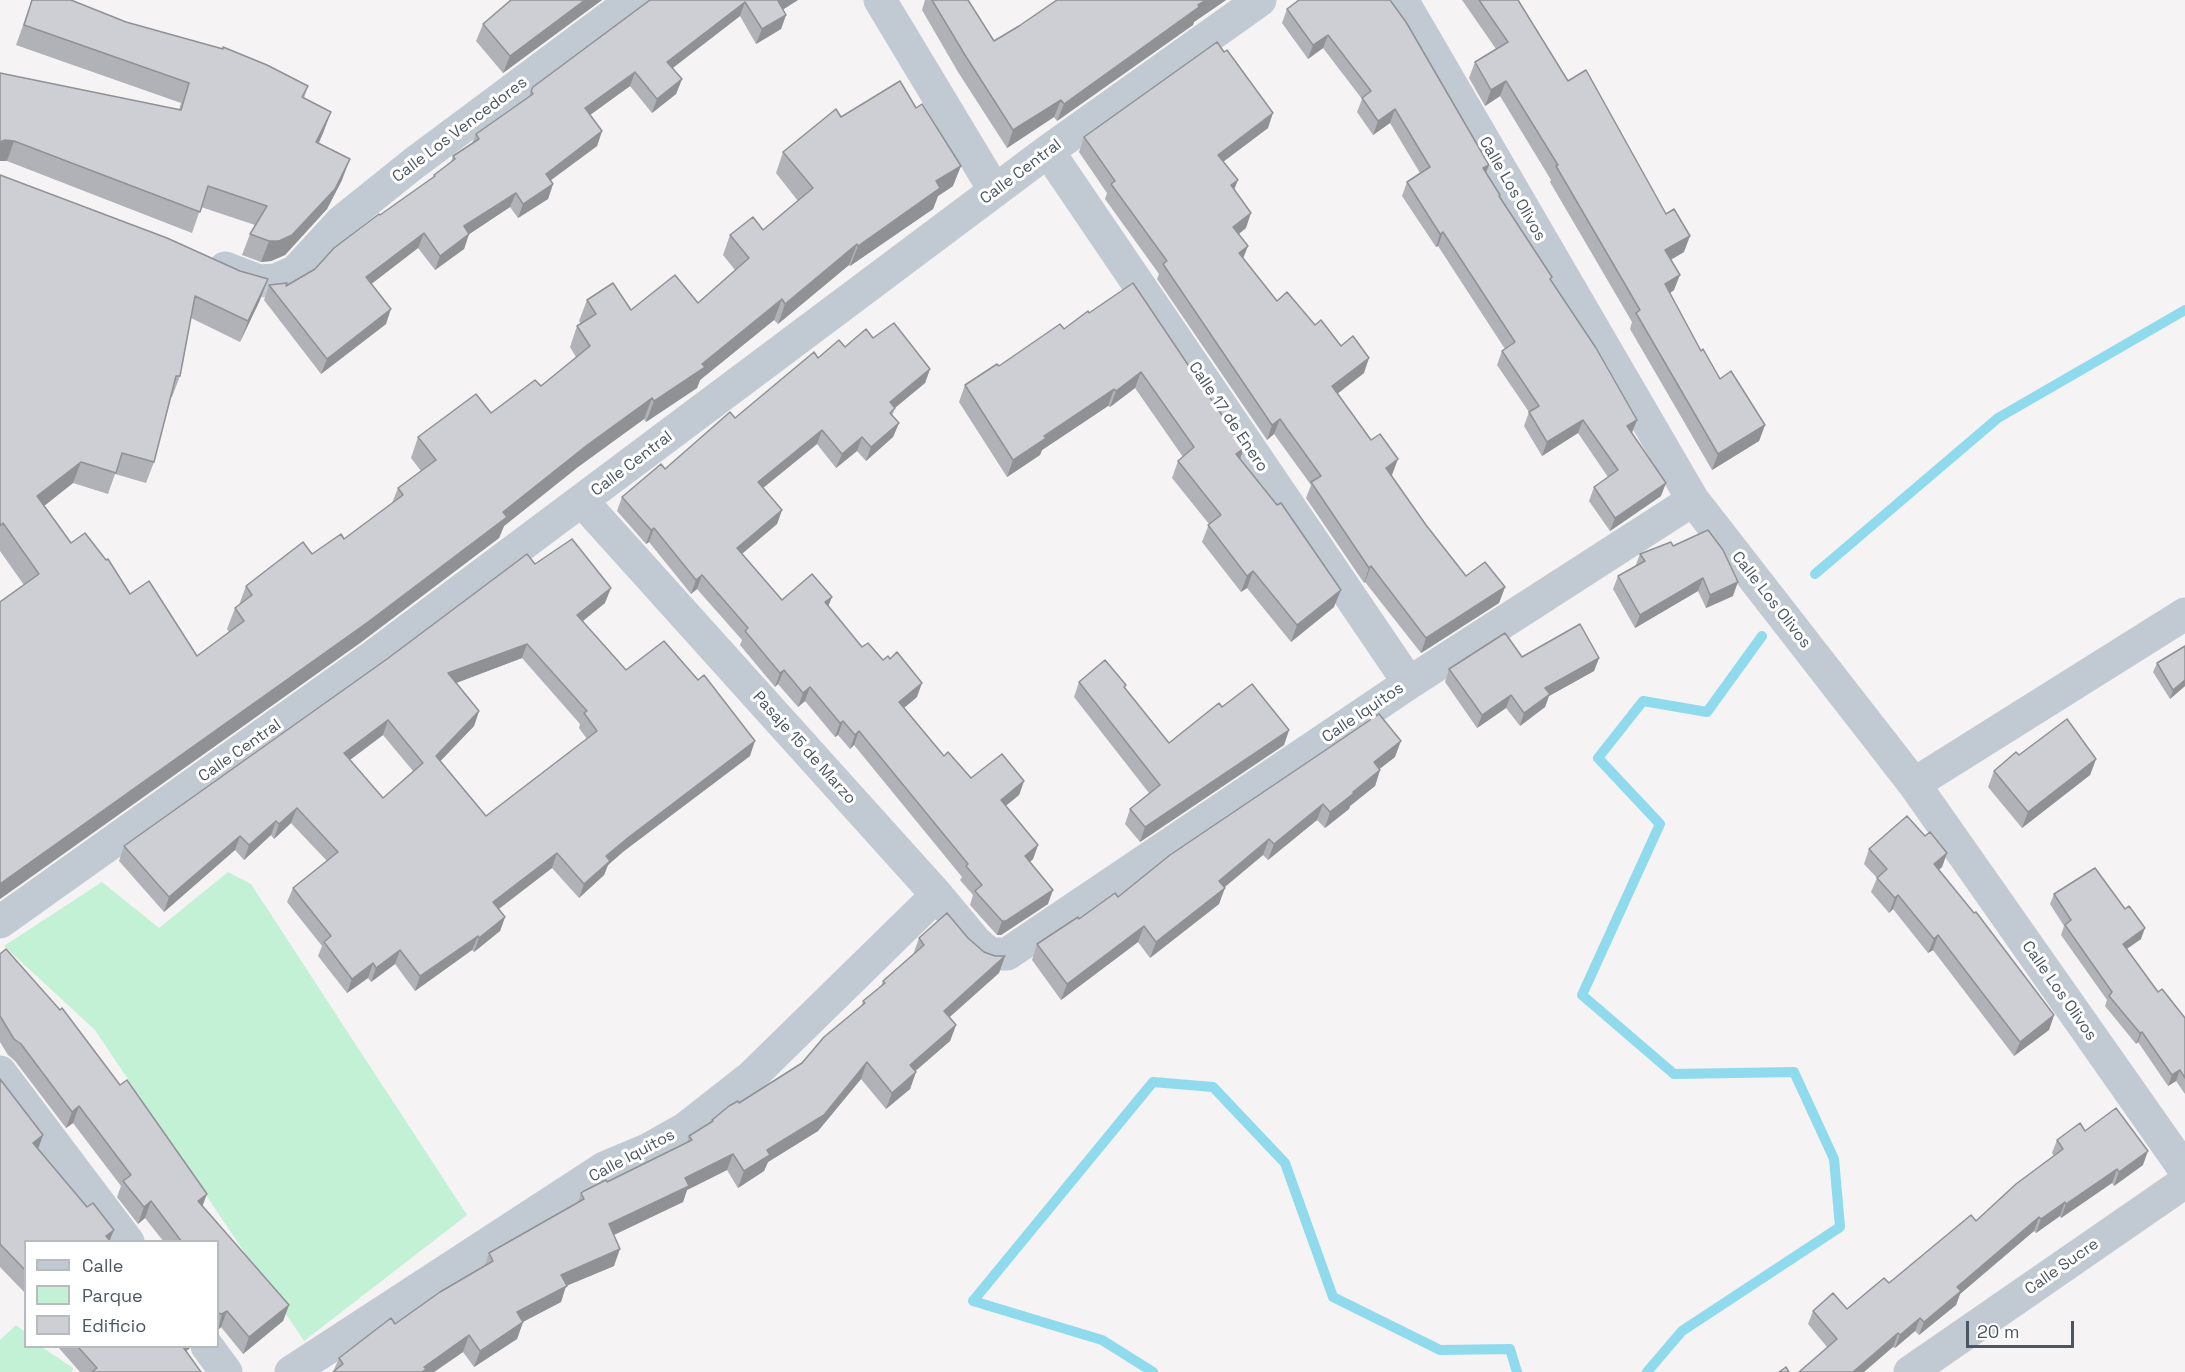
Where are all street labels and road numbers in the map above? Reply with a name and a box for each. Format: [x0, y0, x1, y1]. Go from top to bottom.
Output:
street label: Calle Los Vencedores [389, 73, 531, 187]
street label: Calle Los Olivos [1474, 133, 1550, 245]
street label: Calle Central [977, 135, 1065, 209]
street label: Calle 17 de Enero [1184, 358, 1272, 476]
street label: Calle Central [588, 427, 676, 501]
street label: Calle Los Olivos [1727, 548, 1815, 652]
street label: Calle Iquitos [1319, 679, 1407, 747]
street label: Pasaje 15 de Marzo [748, 688, 860, 808]
street label: Calle Central [195, 715, 285, 787]
street label: Calle Los Olivos [2018, 938, 2100, 1044]
street label: Calle Iquitos [586, 1125, 678, 1187]
street label: Calle Sucre [2022, 1235, 2102, 1299]

